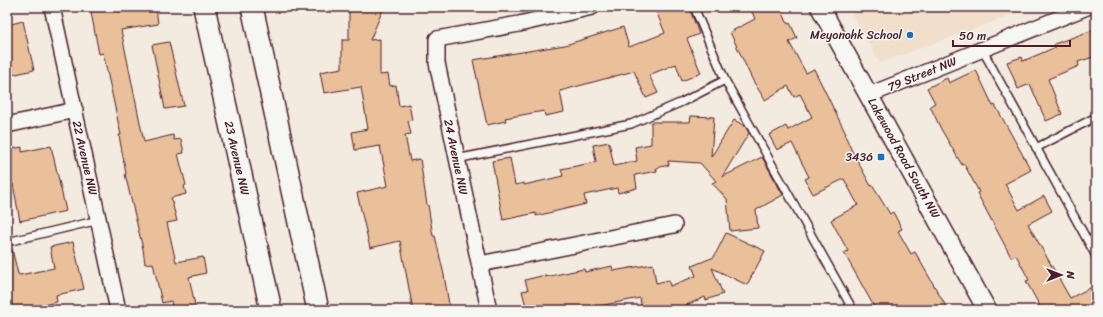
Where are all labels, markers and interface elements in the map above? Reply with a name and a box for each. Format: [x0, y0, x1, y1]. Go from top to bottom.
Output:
scale bar [953, 22, 1070, 48]
place label: Meyonohk School [810, 24, 903, 46]
text: 50 m [959, 25, 986, 47]
marker: Meyonohk School [905, 30, 915, 40]
street label: 79 Street NW [884, 50, 961, 98]
street label: Lakewood Road South NW [862, 94, 947, 223]
street label: 24 Avenue NW [437, 117, 475, 197]
street label: 22 Avenue NW [66, 118, 104, 198]
street label: 23 Avenue NW [218, 119, 256, 198]
place label: 3436 [846, 146, 873, 168]
marker: 3436 [876, 152, 886, 162]
north arrow [1041, 255, 1081, 295]
text: N [1061, 270, 1080, 279]

